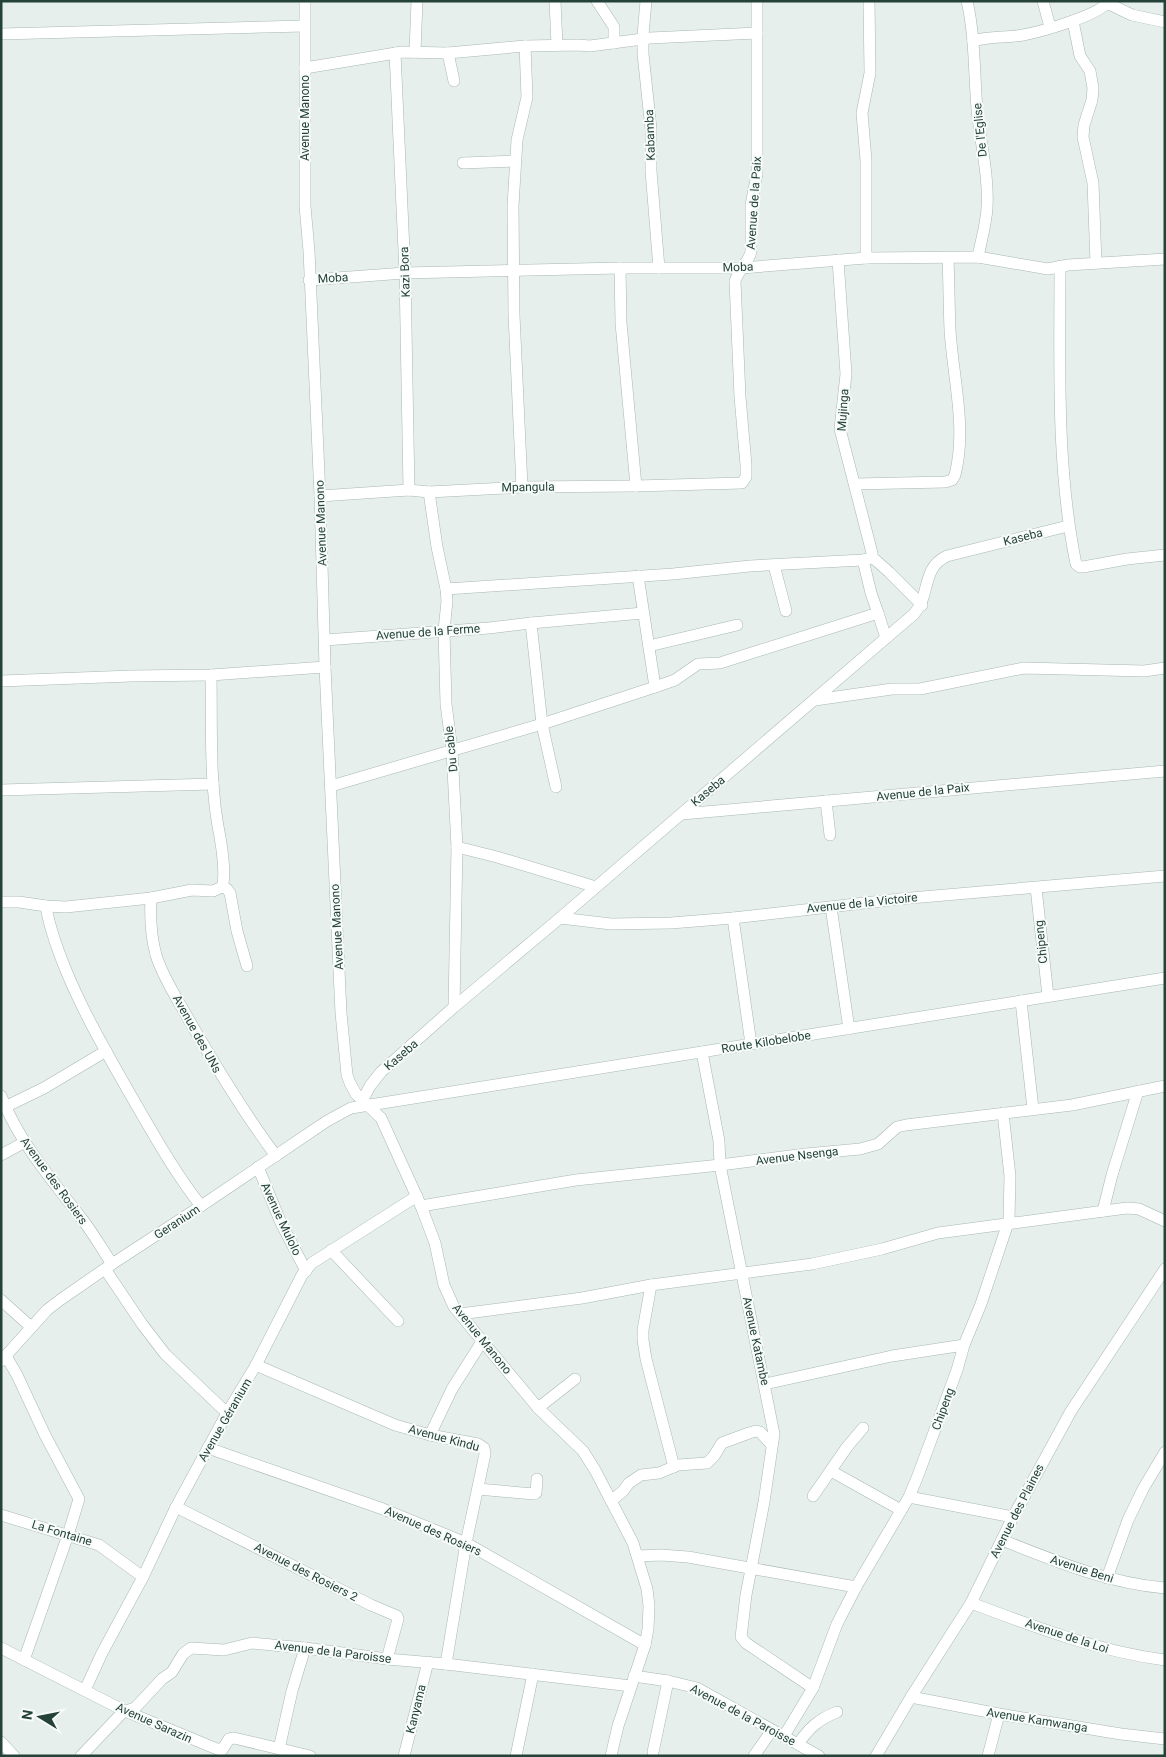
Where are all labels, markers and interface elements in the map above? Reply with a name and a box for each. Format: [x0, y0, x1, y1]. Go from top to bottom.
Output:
street label: Avenue Manono [298, 75, 312, 161]
street label: De l'Eglise [970, 102, 990, 158]
street label: Kabamba [642, 109, 658, 161]
street label: Avenue de la Paix [744, 156, 764, 250]
street label: Kazi Bora [397, 246, 413, 298]
street label: Moba [722, 259, 754, 275]
street label: Moba [317, 270, 349, 286]
street label: Mujinga [835, 388, 851, 432]
street label: Avenue Manono [312, 480, 329, 566]
street label: Mpangula [501, 480, 555, 494]
street label: Kaseba [1002, 525, 1044, 549]
street label: Avenue de la Ferme [375, 621, 481, 643]
street label: Du cable [442, 725, 460, 773]
street label: Kaseba [688, 773, 728, 809]
street label: Avenue de la Paix [876, 780, 970, 804]
street label: Avenue Manono [328, 883, 346, 970]
street label: Avenue de la Victoire [806, 890, 918, 916]
street label: Chipeng [1032, 919, 1050, 965]
street label: Avenue des UNs [170, 993, 224, 1075]
street label: Route Kilobelobe [720, 1028, 812, 1056]
street label: Kaseba [381, 1037, 421, 1073]
street label: Avenue des Rosiers [18, 1135, 90, 1227]
street label: Avenue Nsenga [755, 1144, 839, 1168]
street label: Avenue Mulolo [258, 1180, 304, 1258]
street label: Geranium [152, 1202, 202, 1242]
street label: Avenue Katambe [740, 1295, 772, 1387]
street label: Avenue Manono [449, 1301, 515, 1377]
street label: Avenue Géranium [195, 1376, 255, 1464]
street label: Chipeng [929, 1386, 957, 1432]
street label: Avenue Kindu [407, 1422, 481, 1454]
street label: Avenue des Plaines [987, 1462, 1047, 1560]
street label: Avenue des Rosiers [382, 1503, 484, 1559]
street label: La Fontaine [30, 1517, 94, 1549]
street label: Avenue des Rosiers 2 [252, 1540, 360, 1604]
street label: Avenue Beni [1049, 1552, 1115, 1586]
street label: Avenue de la Loi [1023, 1616, 1111, 1656]
street label: Avenue de la Paroisse [274, 1638, 392, 1666]
street label: Avenue de la Paroisse [688, 1681, 798, 1749]
street label: Kanyama [403, 1683, 429, 1735]
north arrow [15, 1692, 65, 1742]
street label: Avenue Sarazin [114, 1700, 194, 1746]
street label: Avenue Kamwanga [985, 1705, 1089, 1735]
text: N [18, 1708, 36, 1721]

